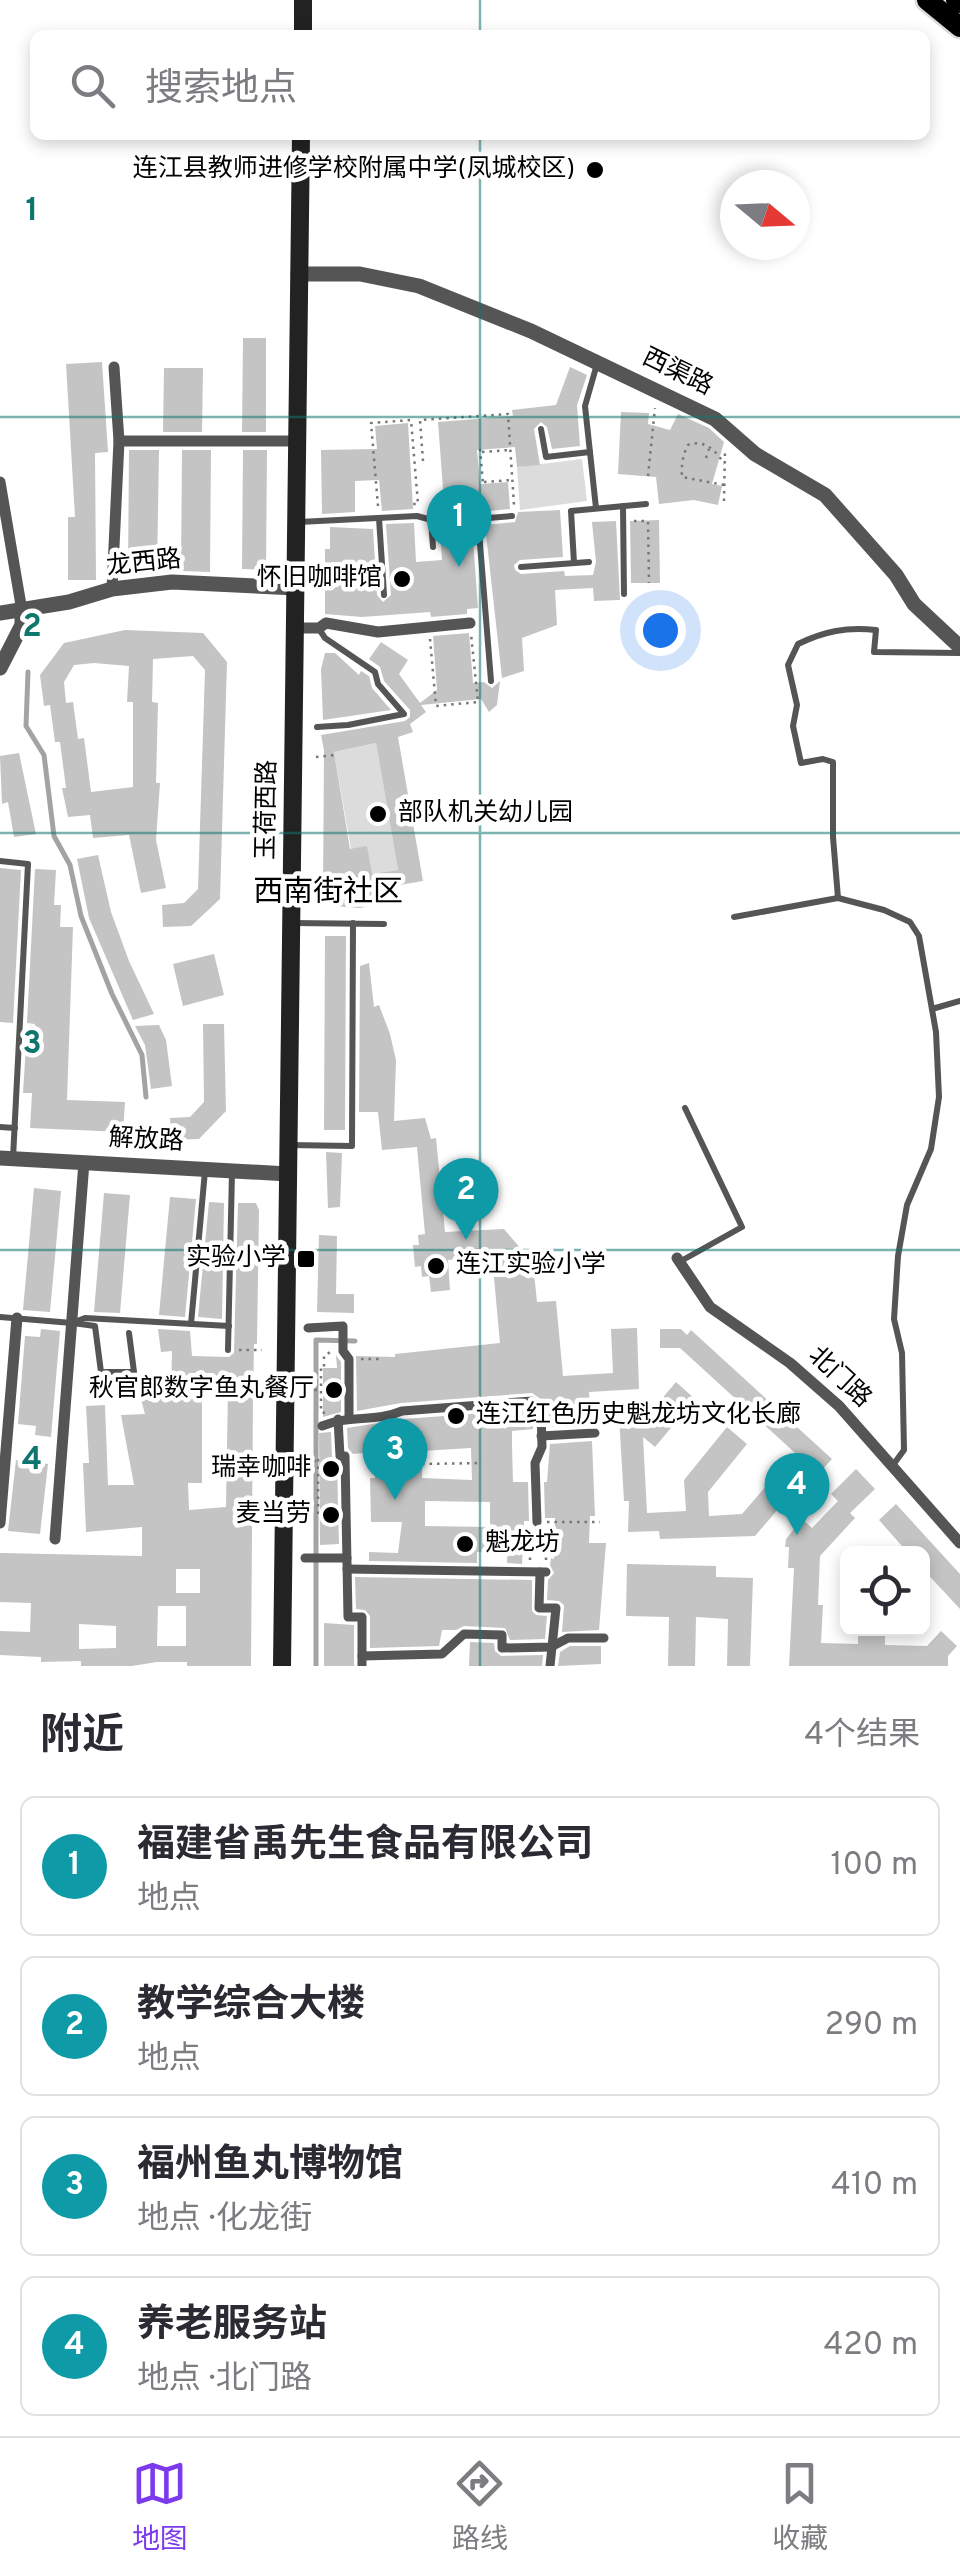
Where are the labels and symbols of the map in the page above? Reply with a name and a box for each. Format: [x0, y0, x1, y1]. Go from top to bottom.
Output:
place label: 连江县教师进修学校附属中学(凤城校区) [133, 154, 575, 186]
marker: 连江县教师进修学校附属中学(凤城校区) [584, 159, 606, 181]
north arrow [720, 170, 810, 260]
text: 1 [26, 192, 38, 232]
street label: 西渠路 [636, 342, 718, 404]
pin: 1 [426, 484, 492, 567]
street label: 龙西路 [105, 544, 183, 584]
place label: 怀旧咖啡馆 [257, 563, 382, 595]
marker: 怀旧咖啡馆 [391, 568, 413, 590]
your location [635, 605, 686, 656]
text: 2 [22, 608, 42, 648]
street label: 玉荷西路 [251, 760, 285, 860]
place label: 部队机关幼儿园 [398, 798, 573, 830]
marker: 部队机关幼儿园 [367, 803, 389, 825]
district label: 西南街社区 [253, 875, 403, 912]
text: 3 [22, 1025, 42, 1065]
street label: 解放路 [108, 1123, 184, 1159]
pin: 2 [434, 1158, 498, 1240]
place label: 实验小学 [186, 1243, 286, 1275]
marker: 实验小学 [295, 1248, 317, 1270]
place label: 连江实验小学 [456, 1250, 606, 1282]
marker: 连江实验小学 [425, 1255, 447, 1277]
street label: 北门路 [801, 1341, 877, 1415]
place label: 秋官郎数字鱼丸餐厅 [89, 1374, 314, 1406]
marker: 秋官郎数字鱼丸餐厅 [323, 1379, 345, 1401]
place label: 连江红色历史魁龙坊文化长廊 [476, 1400, 801, 1432]
marker: 连江红色历史魁龙坊文化长廊 [445, 1405, 467, 1427]
pin: 3 [362, 1418, 428, 1500]
text: 4 [22, 1441, 42, 1481]
pin: 4 [764, 1452, 830, 1535]
place label: 瑞幸咖啡 [211, 1453, 311, 1485]
marker: 瑞幸咖啡 [320, 1458, 342, 1480]
place label: 麦当劳 [236, 1499, 311, 1531]
marker: 麦当劳 [320, 1504, 342, 1526]
place label: 魁龙坊 [485, 1528, 560, 1560]
marker: 魁龙坊 [454, 1533, 476, 1555]

